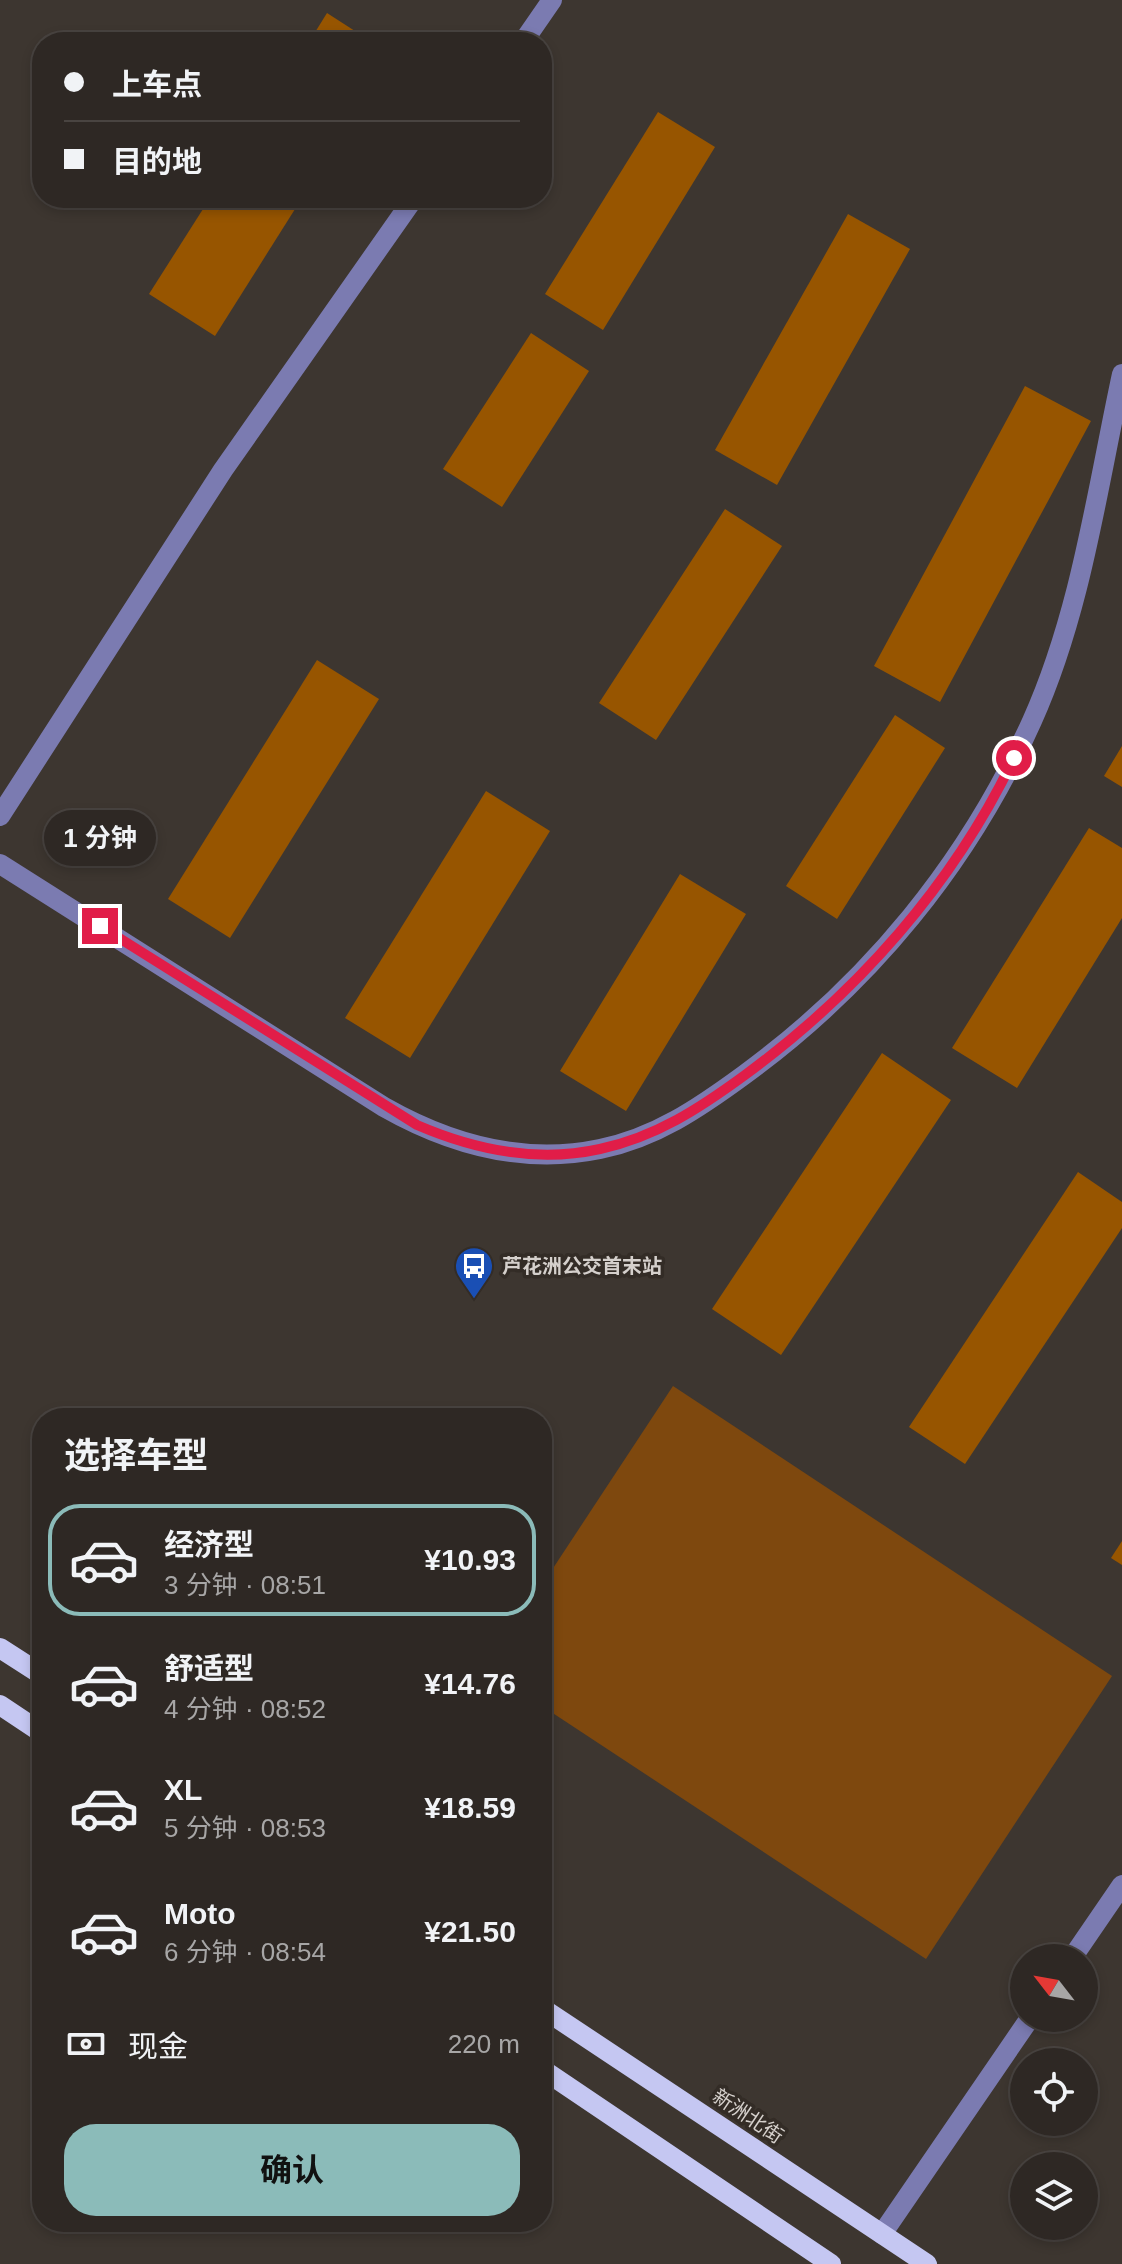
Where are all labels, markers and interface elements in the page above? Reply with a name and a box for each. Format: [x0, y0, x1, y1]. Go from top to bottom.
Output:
text: 上车点 [112, 68, 202, 101]
text: 目的地 [112, 145, 202, 178]
route start [996, 740, 1032, 776]
callout: 1 分钟 [44, 810, 156, 866]
text: 1 分钟 [63, 823, 137, 853]
route end [82, 908, 118, 944]
bus stop icon: 芦花洲公交首末站 [453, 1245, 495, 1300]
place label: 芦花洲公交首末站 [502, 1255, 662, 1277]
text: 选择车型 [64, 1435, 208, 1476]
icon: car [68, 1524, 140, 1596]
text: 经济型 [164, 1528, 254, 1561]
text: ¥10.93 [424, 1543, 516, 1576]
text: 3 分钟 · 08:51 [164, 1570, 326, 1600]
icon: car [68, 1648, 140, 1720]
text: 舒适型 [164, 1652, 254, 1685]
text: ¥14.76 [424, 1667, 516, 1700]
text: 4 分钟 · 08:52 [164, 1694, 326, 1724]
icon: car [68, 1772, 140, 1844]
text: XL [164, 1773, 202, 1806]
text: ¥18.59 [424, 1791, 516, 1824]
text: 5 分钟 · 08:53 [164, 1813, 326, 1843]
icon: car [68, 1896, 140, 1968]
text: Moto [164, 1897, 236, 1930]
text: ¥21.50 [424, 1915, 516, 1948]
text: 6 分钟 · 08:54 [164, 1937, 326, 1967]
north arrow [1010, 1944, 1098, 2032]
map controls [1010, 1944, 1098, 2240]
icon: cash [64, 2022, 108, 2066]
text: 220 m [448, 2029, 520, 2059]
text: 现金 [128, 2030, 188, 2063]
button: locate [1010, 2048, 1098, 2136]
street label: 新洲北街 [709, 2085, 787, 2147]
button: 确认 [64, 2124, 520, 2216]
button: layers [1010, 2152, 1098, 2240]

